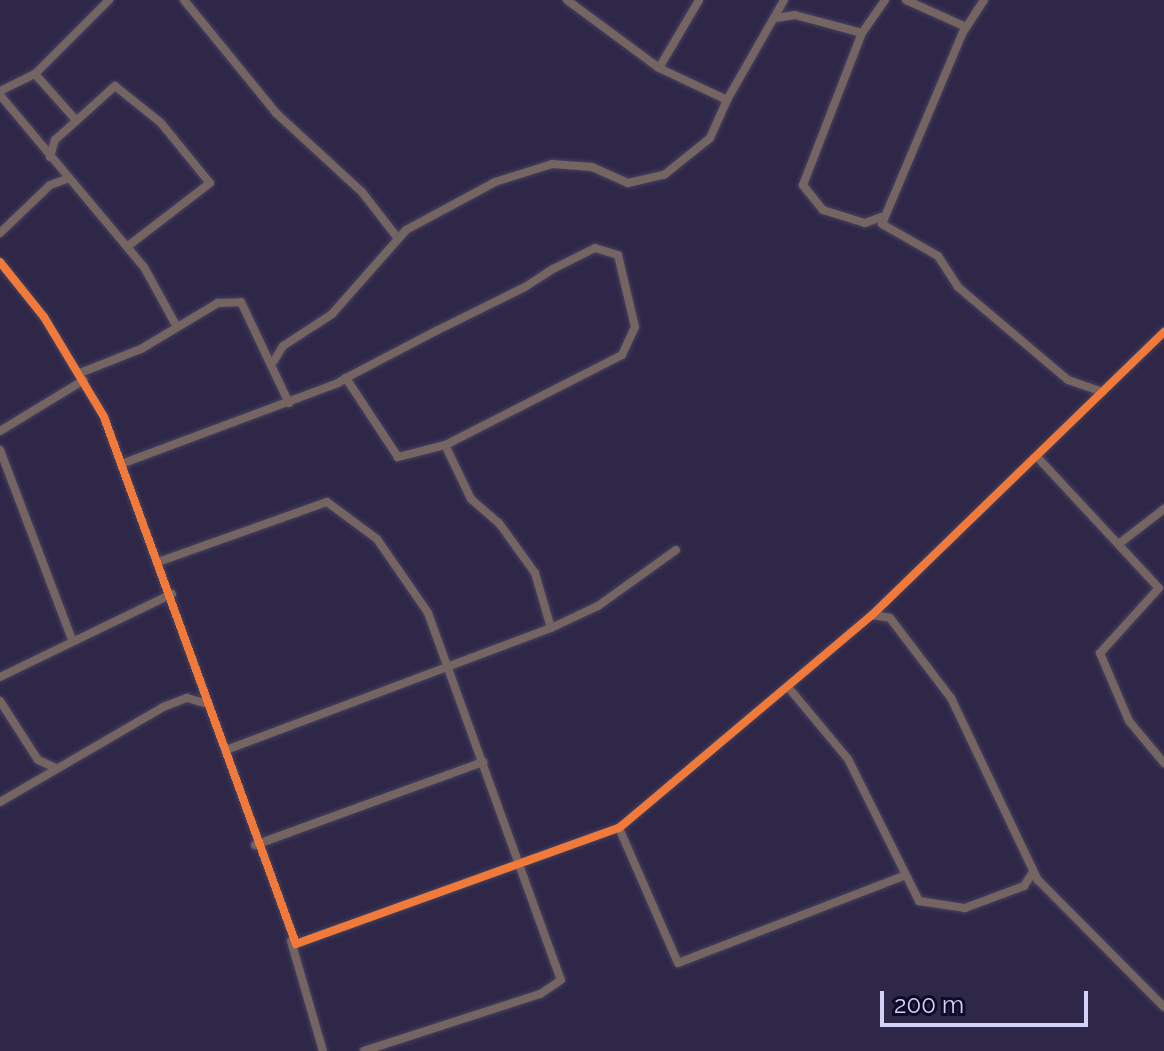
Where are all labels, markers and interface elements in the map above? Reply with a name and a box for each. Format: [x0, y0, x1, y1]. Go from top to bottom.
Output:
scale bar [884, 975, 1092, 1025]
text: 200 m [894, 990, 964, 1019]

